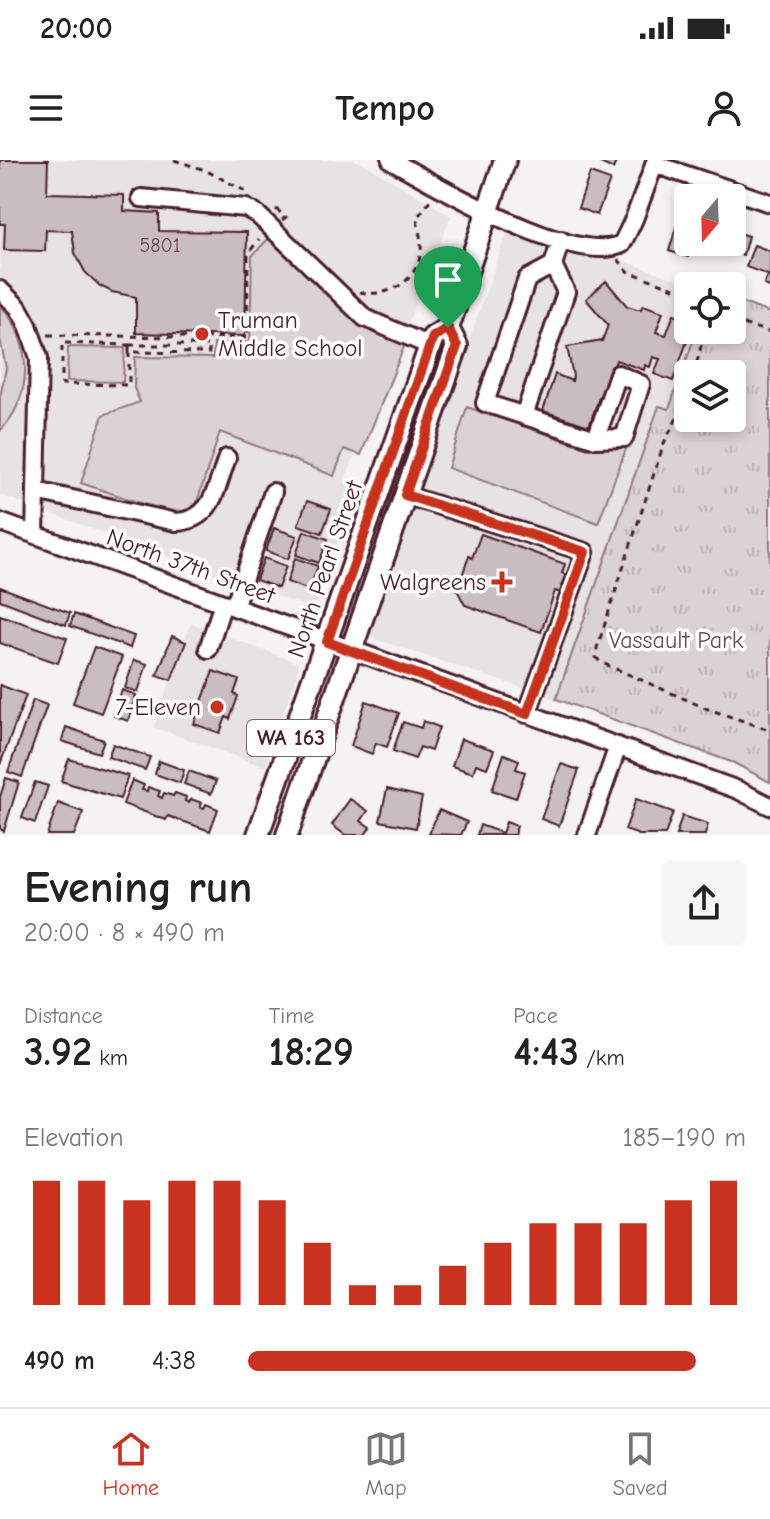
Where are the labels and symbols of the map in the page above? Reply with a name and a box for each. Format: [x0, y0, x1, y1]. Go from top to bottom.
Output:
north arrow [674, 184, 746, 256]
house number: 5801 [139, 234, 181, 257]
pin [414, 246, 482, 328]
place label: Truman Middle School [218, 306, 363, 362]
marker: Truman Middle School [193, 325, 211, 343]
street label: North Pearl Street [282, 476, 369, 661]
street label: North 37th Street [103, 523, 280, 610]
place label: Walgreens [380, 568, 486, 596]
marker: Walgreens [493, 573, 511, 591]
park label: Vassault Park [609, 626, 744, 654]
place label: 7-Eleven [115, 693, 201, 721]
marker: 7-Eleven [208, 698, 226, 716]
road number: WA 163 [247, 720, 335, 756]

